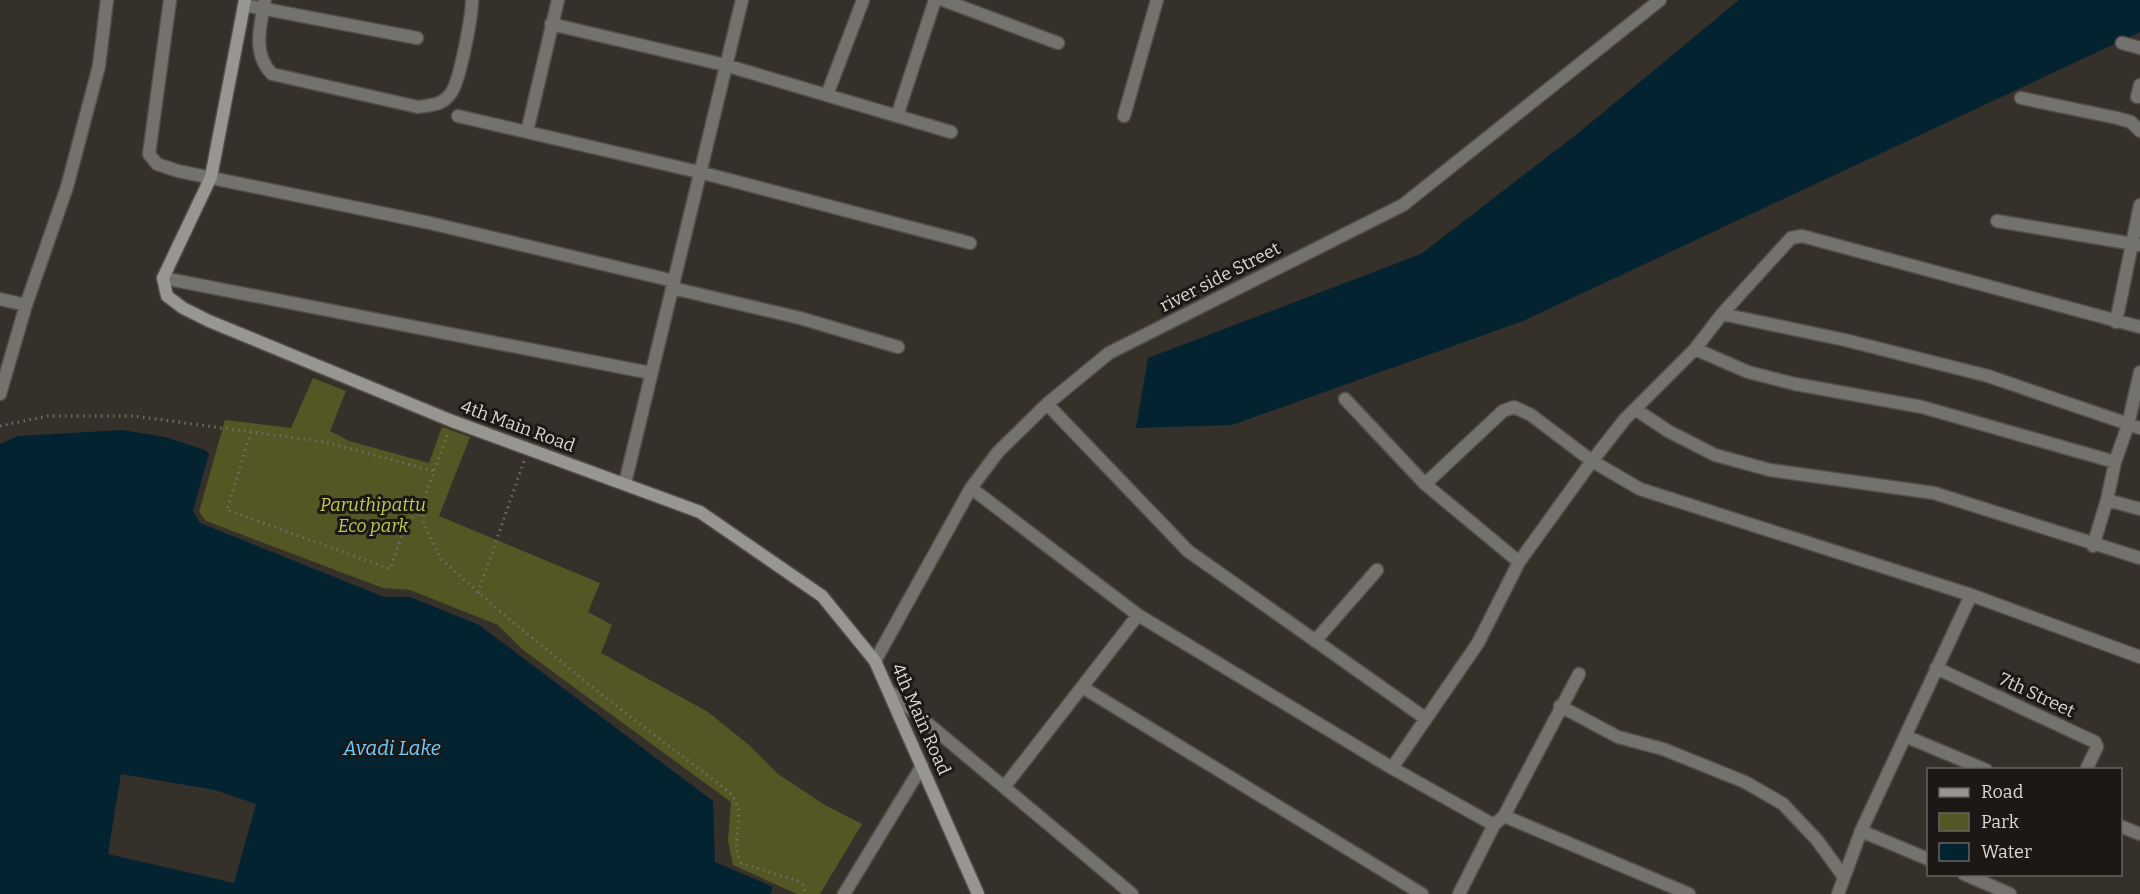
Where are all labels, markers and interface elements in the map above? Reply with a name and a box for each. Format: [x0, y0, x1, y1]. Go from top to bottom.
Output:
street label: river side Street [1156, 237, 1284, 317]
street label: 4th Main Road [458, 395, 578, 457]
park label: Paruthipattu Eco park [320, 494, 426, 537]
street label: 4th Main Road [887, 660, 956, 779]
street label: 7th Street [1996, 668, 2079, 722]
water label: Avadi Lake [342, 736, 441, 760]
legend [1927, 768, 2122, 876]
text: Road [1981, 781, 2024, 803]
text: Park [1981, 811, 2020, 833]
text: Water [1981, 841, 2032, 863]

